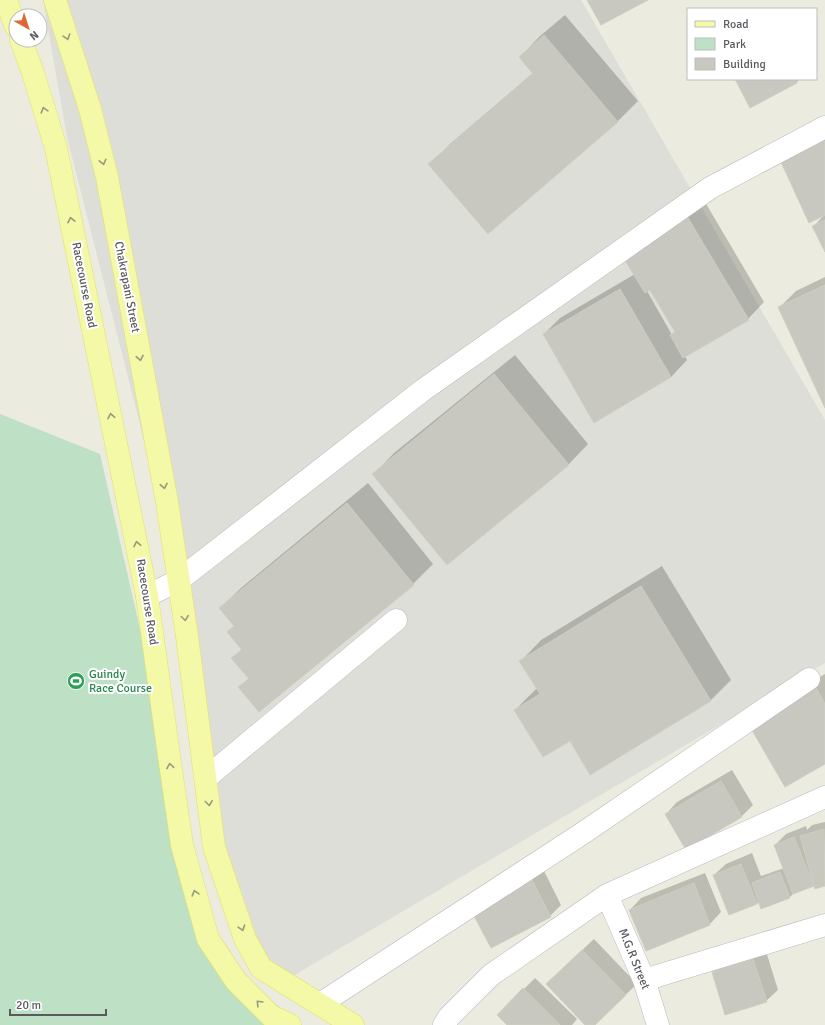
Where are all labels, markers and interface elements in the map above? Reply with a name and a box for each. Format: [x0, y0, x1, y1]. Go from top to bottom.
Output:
north arrow [8, 8, 48, 48]
legend [687, 8, 817, 80]
text: Road [723, 17, 749, 32]
text: N [27, 28, 41, 43]
one-way arrow [62, 33, 71, 40]
text: Park [723, 37, 746, 52]
text: Building [723, 57, 766, 72]
one-way arrow [40, 107, 49, 114]
one-way arrow [98, 158, 107, 165]
one-way arrow [67, 217, 76, 224]
street label: Chakrapani Street [111, 240, 143, 334]
street label: Racecourse Road [68, 241, 100, 329]
one-way arrow [136, 355, 144, 361]
one-way arrow [107, 413, 115, 420]
one-way arrow [159, 483, 168, 489]
one-way arrow [133, 541, 141, 547]
street label: Racecourse Road [133, 558, 161, 646]
one-way arrow [180, 615, 189, 621]
place label: Guindy Race Course [89, 667, 152, 696]
sports icon: Guindy Race Course [66, 671, 86, 691]
one-way arrow [166, 763, 175, 769]
one-way arrow [204, 799, 213, 806]
one-way arrow [192, 890, 200, 896]
one-way arrow [237, 924, 246, 931]
street label: M.G.R Street [615, 926, 653, 992]
scale bar [10, 991, 106, 1017]
text: 20 m [16, 998, 41, 1013]
one-way arrow [256, 1000, 264, 1008]

